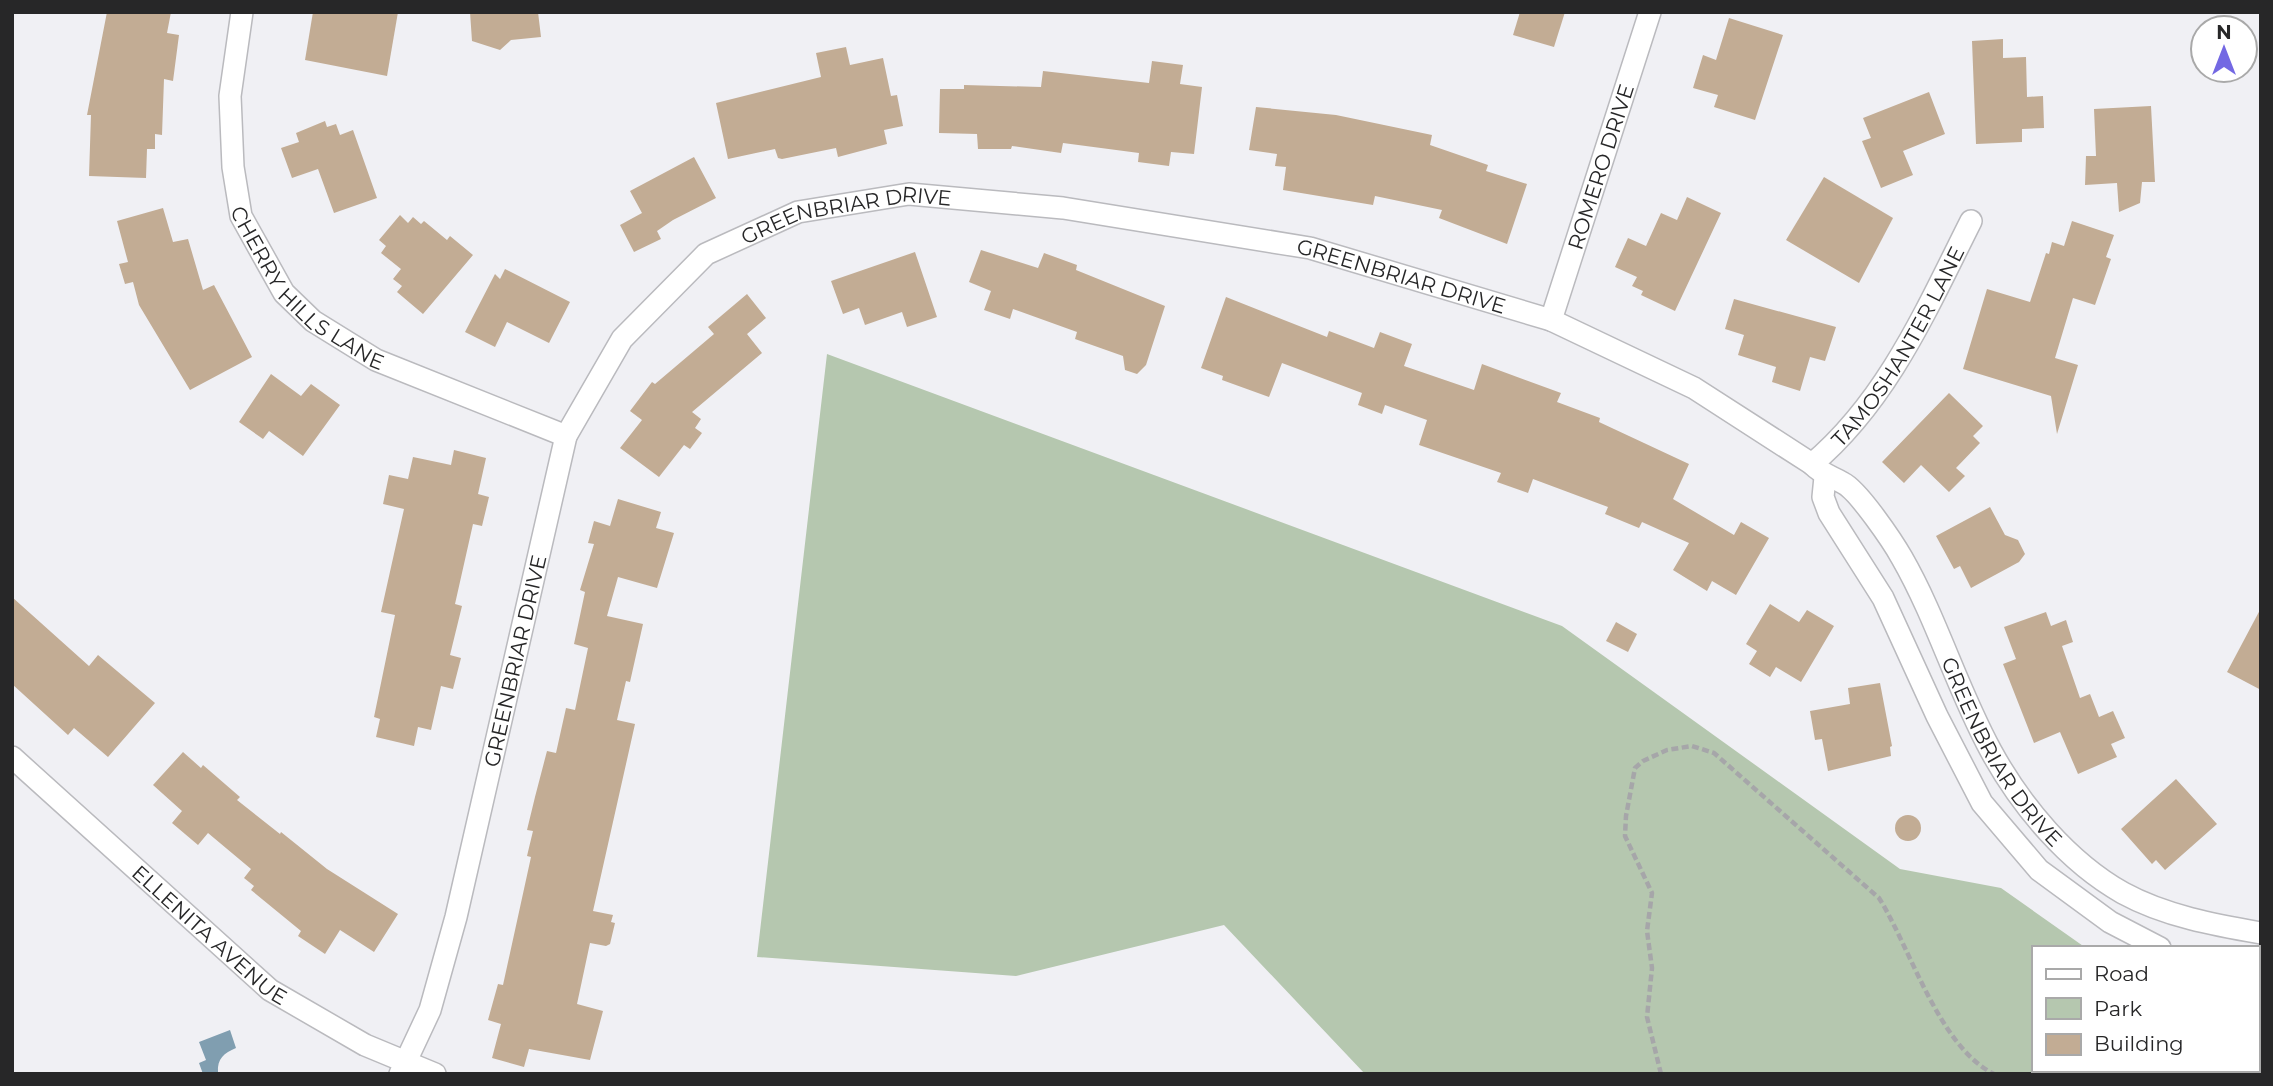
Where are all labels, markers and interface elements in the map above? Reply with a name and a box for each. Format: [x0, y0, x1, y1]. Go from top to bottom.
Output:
north arrow [2189, 14, 2259, 84]
text: N [2216, 21, 2232, 44]
street label: ROMERO DRIVE [1562, 81, 1639, 253]
street label: GREENBRIAR DRIVE [737, 181, 953, 249]
street label: CHERRY HILLS LANE [227, 204, 388, 375]
street label: GREENBRIAR DRIVE [1295, 234, 1509, 318]
street label: TAMOSHANTER LANE [1826, 242, 1969, 451]
street label: GREENBRIAR DRIVE [478, 552, 551, 769]
street label: GREENBRIAR DRIVE [1937, 653, 2068, 851]
street label: ELLENITA AVENUE [127, 859, 292, 1010]
legend [2032, 946, 2259, 1072]
text: Road [2094, 961, 2149, 986]
text: Park [2094, 996, 2142, 1021]
text: Building [2094, 1031, 2184, 1056]

